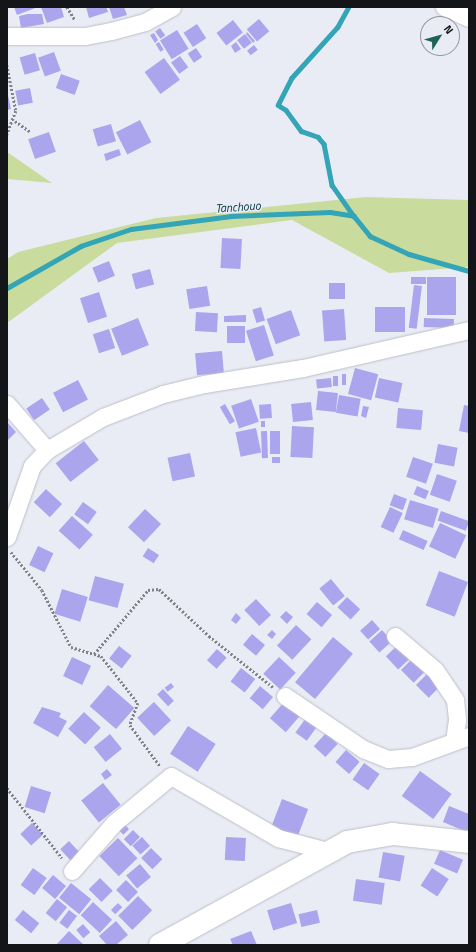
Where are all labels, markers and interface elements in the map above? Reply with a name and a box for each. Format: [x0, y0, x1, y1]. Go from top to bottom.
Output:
north arrow [420, 16, 460, 56]
text: N [440, 22, 457, 37]
water label: Tanchouo [215, 198, 261, 216]

